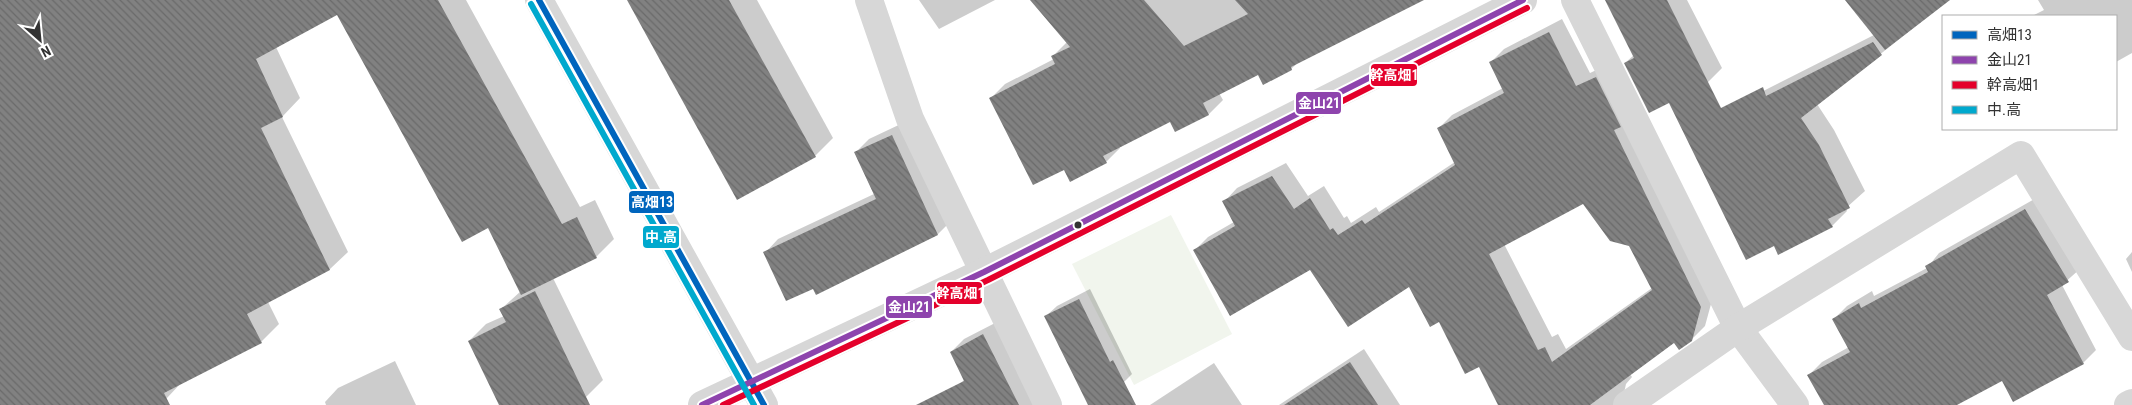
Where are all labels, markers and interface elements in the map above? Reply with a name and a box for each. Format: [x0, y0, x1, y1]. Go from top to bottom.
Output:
north arrow [15, 15, 65, 65]
legend [1942, 15, 2117, 130]
text: 高畑13 [1987, 26, 2032, 44]
text: N [38, 43, 53, 61]
text: 金山21 [1987, 51, 2032, 69]
line badge: 幹高畑1 [1370, 63, 1418, 87]
text: 幹高畑1 [1369, 67, 1419, 83]
text: 幹高畑1 [1987, 76, 2039, 94]
line badge: 金山21 [1295, 91, 1342, 115]
text: 金山21 [1298, 95, 1340, 111]
text: 中.高 [1987, 101, 2021, 119]
line badge: 高畑13 [628, 190, 675, 214]
text: 高畑13 [631, 194, 673, 210]
unlabelled marker [1073, 220, 1083, 230]
line badge: 中.高 [642, 225, 680, 249]
text: 中.高 [645, 229, 677, 245]
line badge: 幹高畑1 [936, 281, 983, 305]
text: 幹高畑1 [935, 285, 985, 301]
line badge: 金山21 [885, 295, 933, 319]
text: 金山21 [888, 299, 930, 315]

